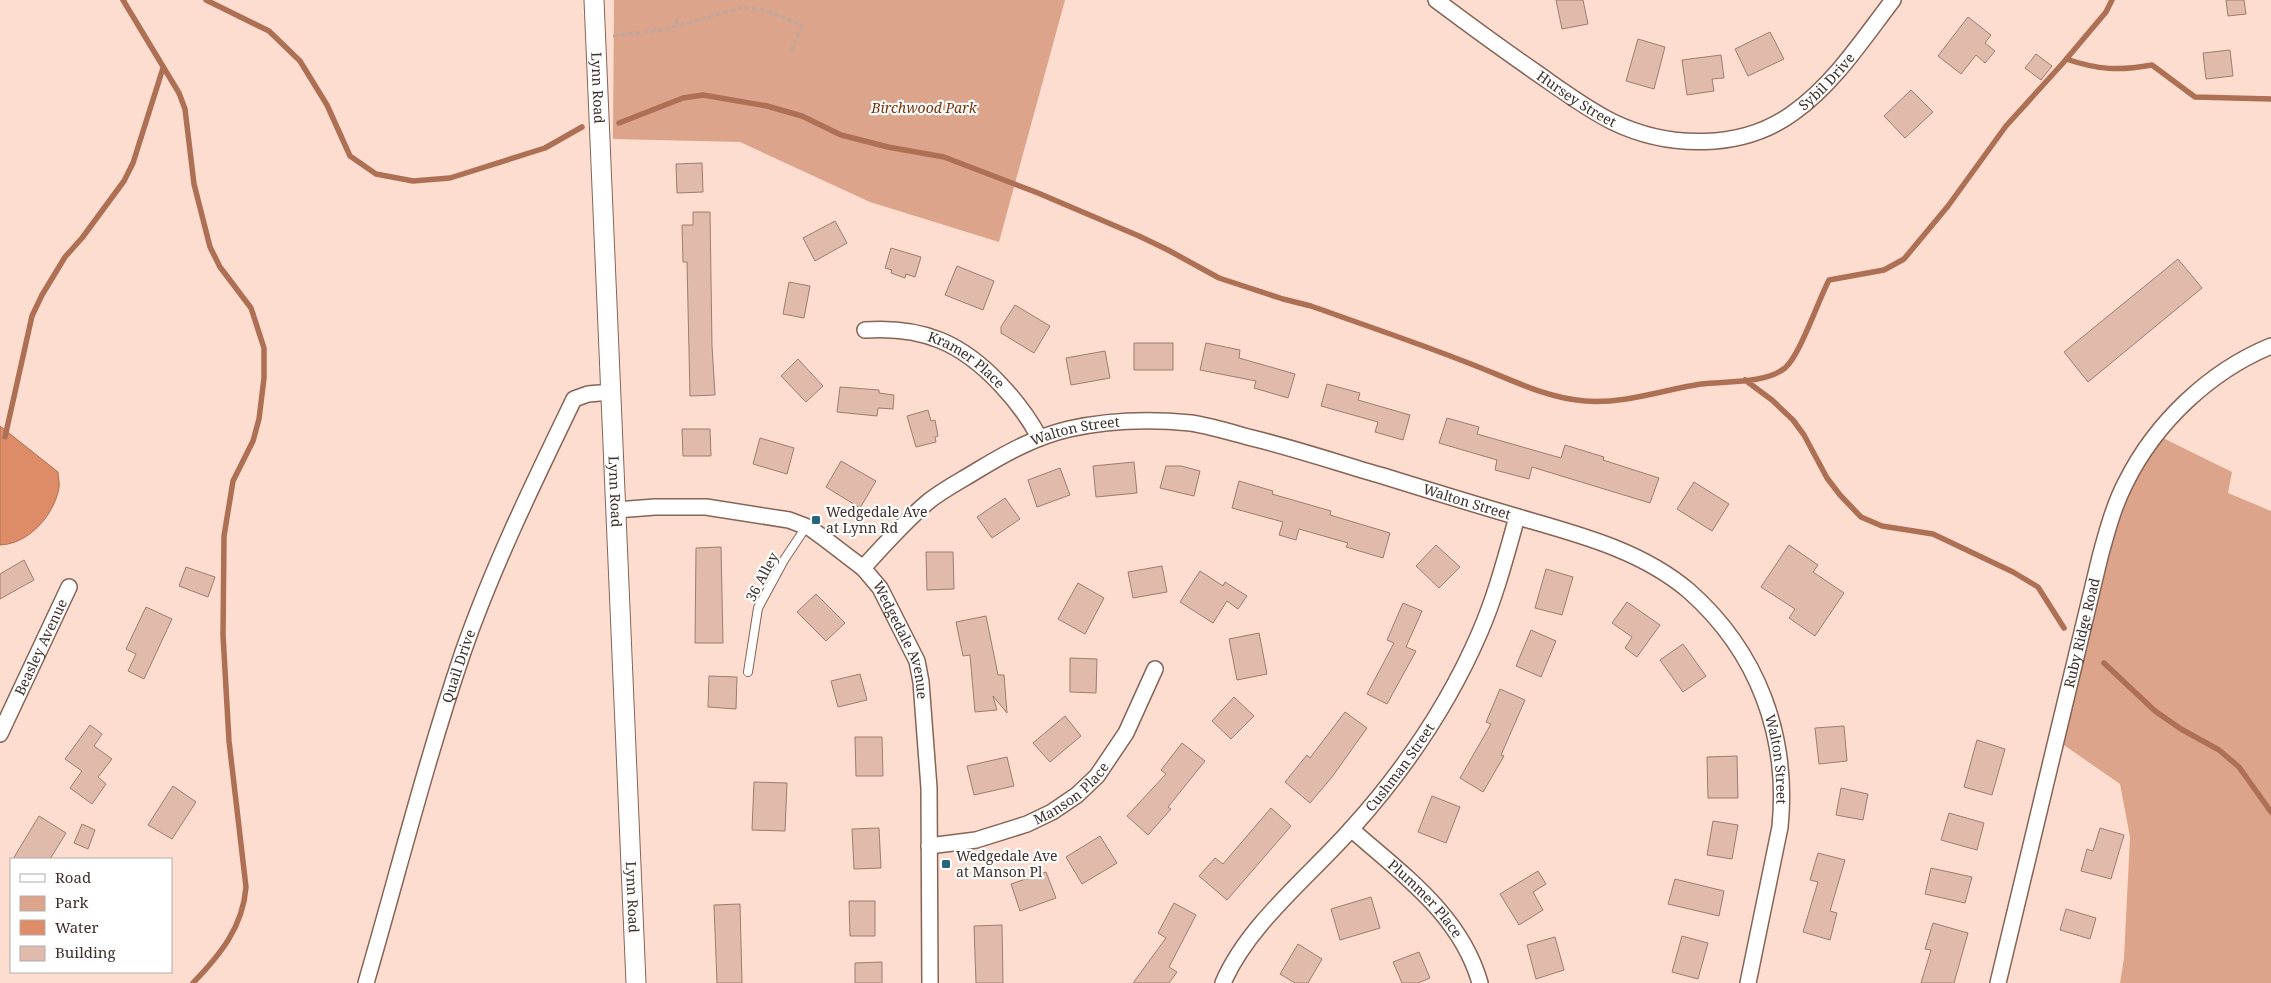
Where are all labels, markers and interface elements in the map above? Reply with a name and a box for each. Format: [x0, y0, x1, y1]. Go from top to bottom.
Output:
street label: Sybil Drive [1794, 49, 1858, 114]
street label: Lynn Road [587, 52, 609, 125]
street label: Hursey Street [1533, 66, 1620, 131]
park label: Birchwood Park [870, 98, 978, 117]
street label: Kramer Place [925, 327, 1009, 392]
street label: Walton Street [1028, 412, 1120, 450]
street label: Lynn Road [604, 455, 627, 528]
street label: Walton Street [1421, 479, 1513, 523]
place label: Wedgedale Ave at Lynn Rd [826, 502, 928, 537]
marker: Wedgedale Ave at Lynn Rd [810, 514, 822, 526]
street label: 36 Alley [741, 549, 782, 605]
street label: Ruby Ridge Road [2059, 575, 2104, 690]
street label: Wedgedale Avenue [869, 577, 932, 700]
street label: Beasley Avenue [10, 596, 71, 698]
street label: Quail Drive [437, 627, 479, 705]
street label: Walton Street [1761, 712, 1792, 804]
street label: Cushman Street [1361, 719, 1438, 815]
street label: Manson Place [1030, 758, 1113, 829]
place label: Wedgedale Ave at Manson Pl [956, 846, 1058, 881]
street label: Plummer Place [1384, 855, 1467, 941]
legend [10, 858, 172, 973]
marker: Wedgedale Ave at Manson Pl [940, 858, 952, 870]
street label: Lynn Road [622, 861, 644, 934]
text: Road [55, 867, 91, 887]
text: Park [55, 892, 89, 912]
text: Water [55, 917, 98, 937]
text: Building [55, 942, 116, 962]

